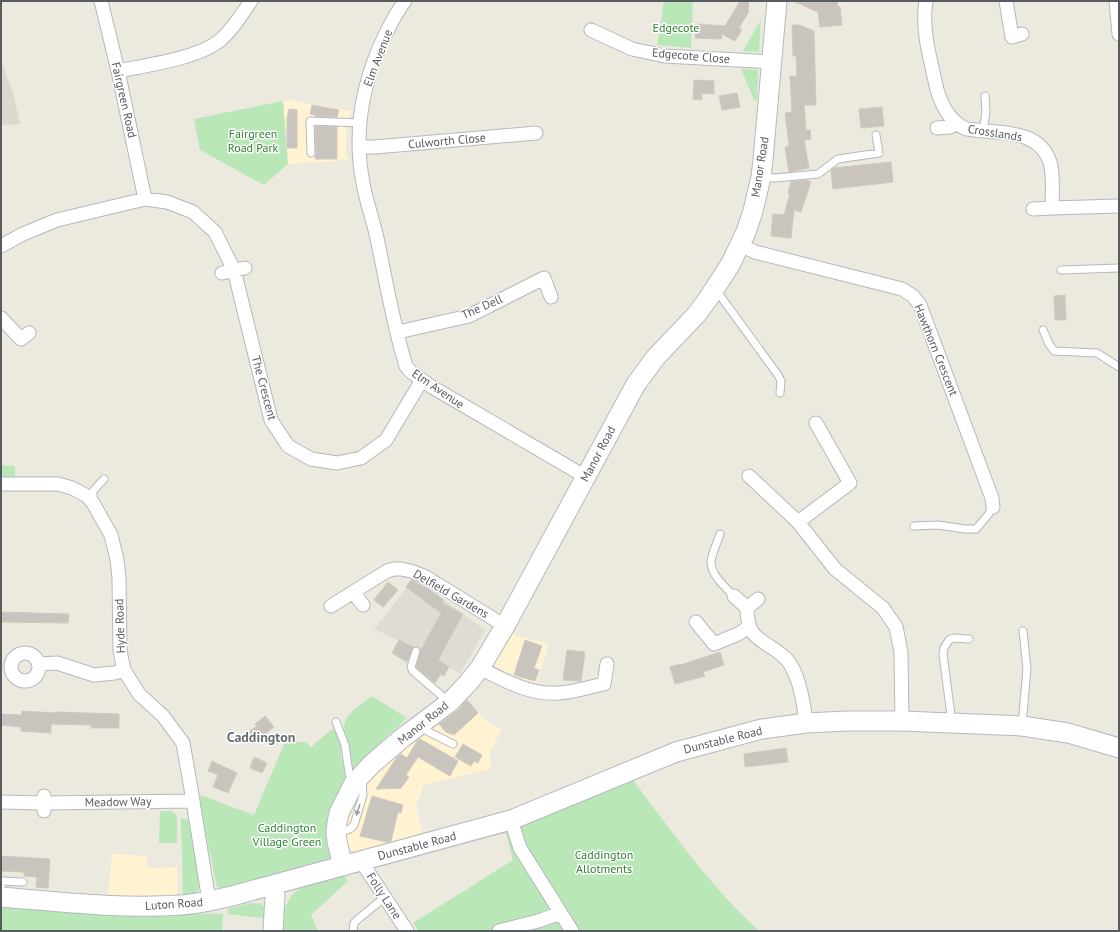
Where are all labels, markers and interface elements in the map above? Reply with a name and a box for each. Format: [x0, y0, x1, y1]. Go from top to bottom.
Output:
park label: Edgecote [653, 20, 699, 35]
street label: Elm Avenue [360, 27, 395, 89]
street label: Edgecote Close [652, 45, 731, 66]
street label: Fairgreen Road [108, 61, 140, 139]
street label: Crosslands [967, 121, 1023, 144]
park label: Fairgreen Road Park [228, 126, 279, 155]
street label: Culworth Close [407, 130, 486, 151]
street label: Manor Road [747, 136, 772, 198]
street label: The Dell [459, 291, 505, 322]
street label: Hawthorn Crescent [911, 302, 962, 398]
street label: The Crescent [249, 354, 280, 422]
street label: Elm Avenue [409, 366, 467, 412]
street label: Manor Road [577, 423, 619, 484]
street label: Delfield Gardens [411, 566, 492, 621]
street label: Hyde Road [111, 598, 128, 654]
street label: Manor Road [394, 698, 451, 748]
street label: Dunstable Road [682, 722, 764, 757]
district label: Caddington [227, 728, 295, 746]
street label: Meadow Way [84, 793, 152, 810]
one-way arrow [355, 804, 361, 816]
park label: Caddington Village Green [252, 820, 321, 849]
street label: Dunstable Road [376, 828, 458, 863]
park label: Caddington Allotments [575, 847, 633, 876]
street label: Folly Lane [364, 870, 405, 922]
street label: Luton Road [145, 894, 203, 913]

